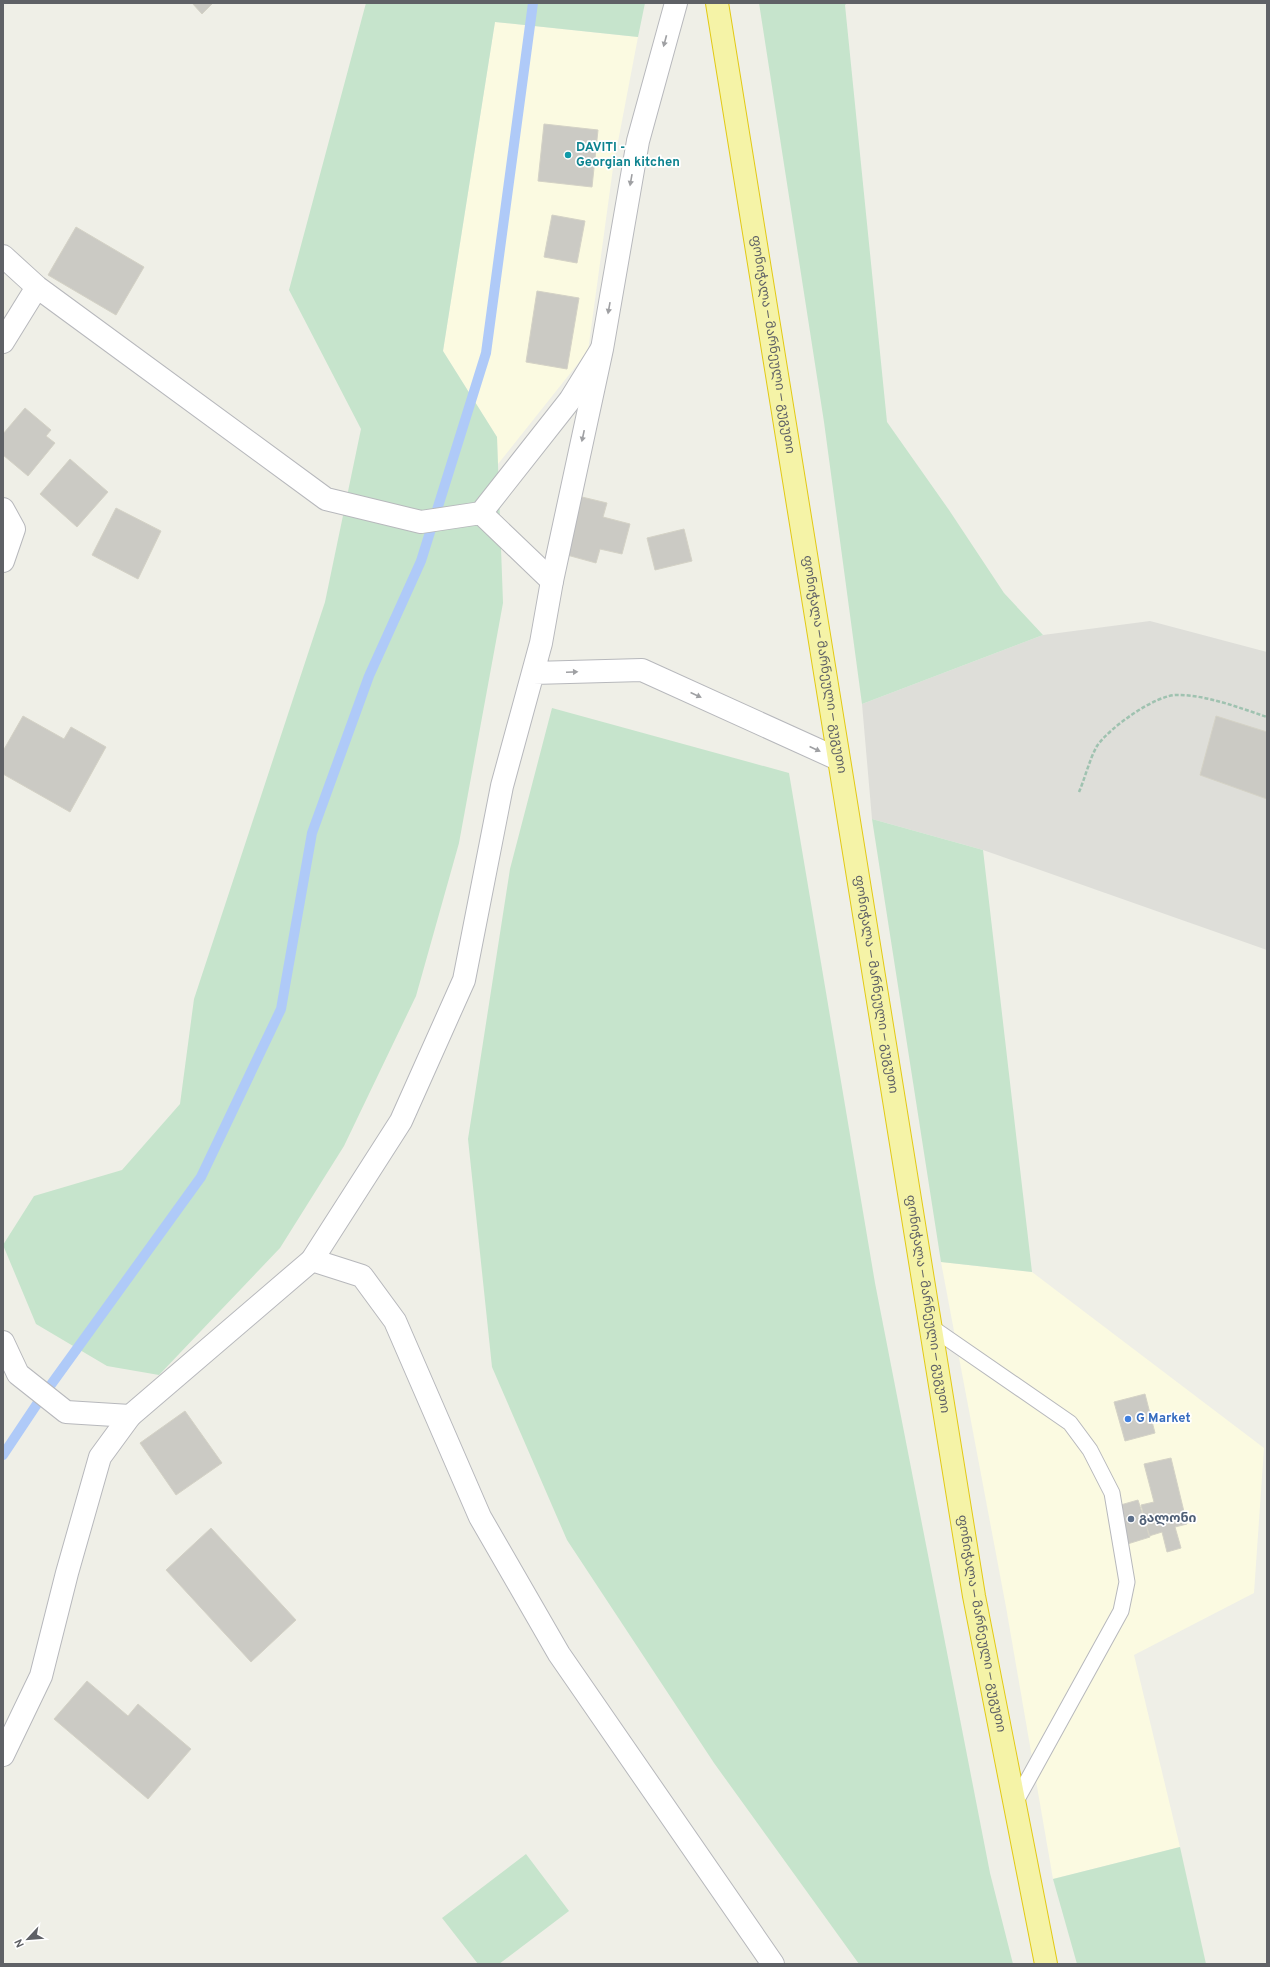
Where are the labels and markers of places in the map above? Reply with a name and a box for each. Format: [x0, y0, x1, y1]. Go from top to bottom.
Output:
place label: DAVITI - Georgian kitchen [576, 140, 680, 171]
marker: DAVITI - Georgian kitchen [563, 150, 573, 160]
place label: G Market [1136, 1411, 1191, 1427]
marker: G Market [1123, 1414, 1133, 1424]
place label: გალონი [1139, 1511, 1196, 1527]
marker: გალონი [1126, 1514, 1136, 1524]

